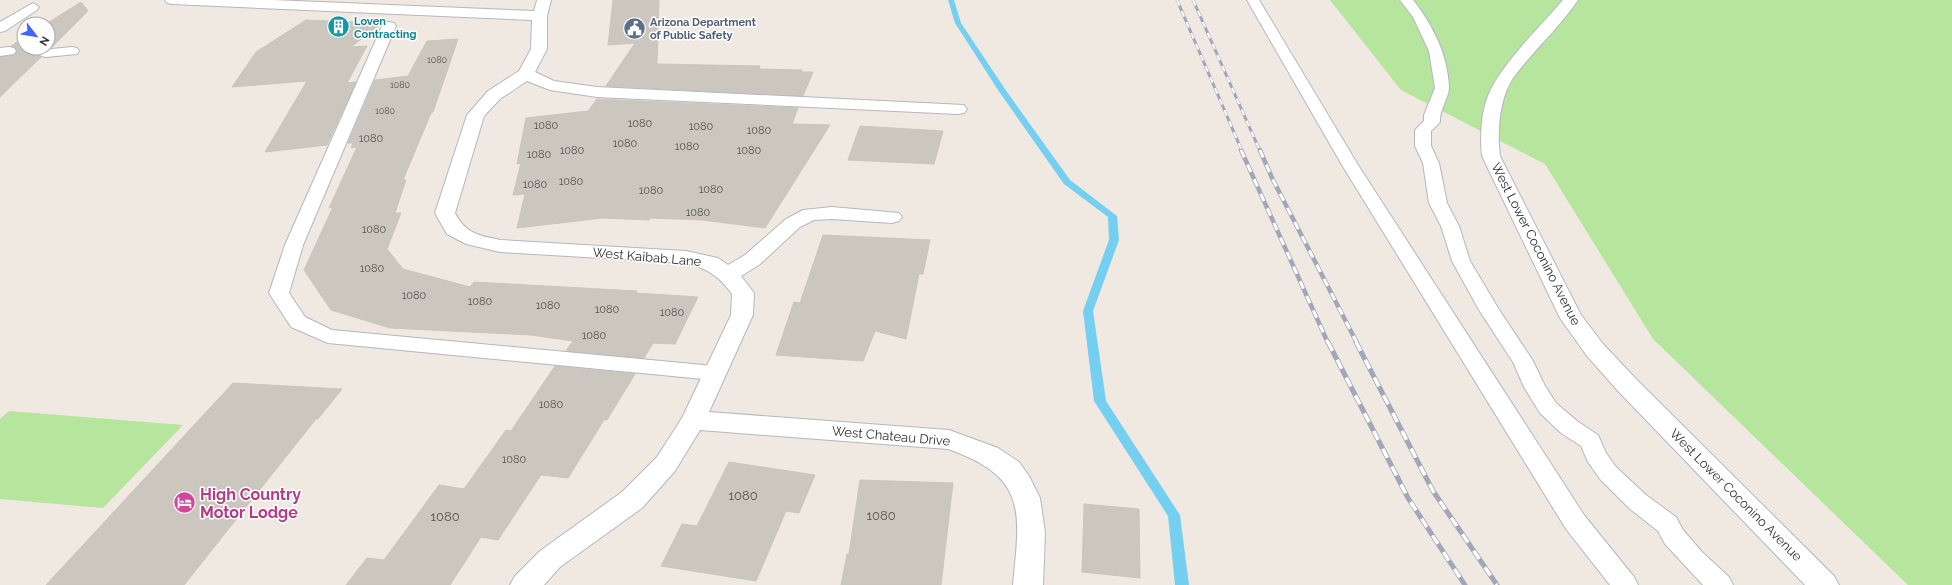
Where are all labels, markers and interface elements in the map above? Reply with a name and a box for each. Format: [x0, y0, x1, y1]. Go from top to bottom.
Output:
building icon: Loven Contracting [326, 14, 352, 40]
place label: Loven Contracting [354, 15, 416, 41]
public building icon: Arizona Department of Public Safety [621, 15, 647, 41]
north arrow [16, 16, 56, 56]
place label: Arizona Department of Public Safety [650, 16, 757, 42]
text: N [36, 34, 52, 48]
house number: 1080 [427, 55, 448, 65]
house number: 1080 [390, 80, 411, 90]
house number: 1080 [375, 106, 396, 116]
house number: 1080 [628, 117, 653, 130]
house number: 1080 [534, 119, 559, 132]
house number: 1080 [689, 120, 714, 133]
house number: 1080 [747, 124, 772, 137]
house number: 1080 [359, 132, 384, 145]
house number: 1080 [613, 137, 638, 150]
house number: 1080 [675, 140, 700, 153]
house number: 1080 [560, 144, 585, 157]
house number: 1080 [737, 144, 762, 157]
house number: 1080 [527, 148, 552, 161]
street label: West Lower Coconino Avenue [1488, 160, 1584, 328]
house number: 1080 [559, 175, 584, 188]
house number: 1080 [523, 178, 548, 191]
house number: 1080 [699, 183, 724, 196]
house number: 1080 [639, 184, 664, 197]
house number: 1080 [686, 206, 711, 219]
house number: 1080 [362, 223, 387, 236]
street label: West Kaibab Lane [592, 245, 702, 269]
house number: 1080 [360, 262, 385, 275]
house number: 1080 [402, 289, 427, 302]
house number: 1080 [468, 295, 493, 308]
house number: 1080 [536, 299, 561, 312]
house number: 1080 [595, 303, 620, 316]
house number: 1080 [660, 306, 685, 319]
house number: 1080 [582, 329, 607, 342]
house number: 1080 [539, 398, 564, 411]
street label: West Chateau Drive [831, 423, 951, 449]
street label: West Lower Coconino Avenue [1667, 426, 1805, 564]
house number: 1080 [502, 453, 527, 466]
place label: High Country Motor Lodge [200, 485, 301, 522]
house number: 1080 [728, 488, 758, 503]
hotel icon: High Country Motor Lodge [172, 490, 198, 516]
house number: 1080 [866, 508, 896, 523]
house number: 1080 [430, 509, 460, 524]

